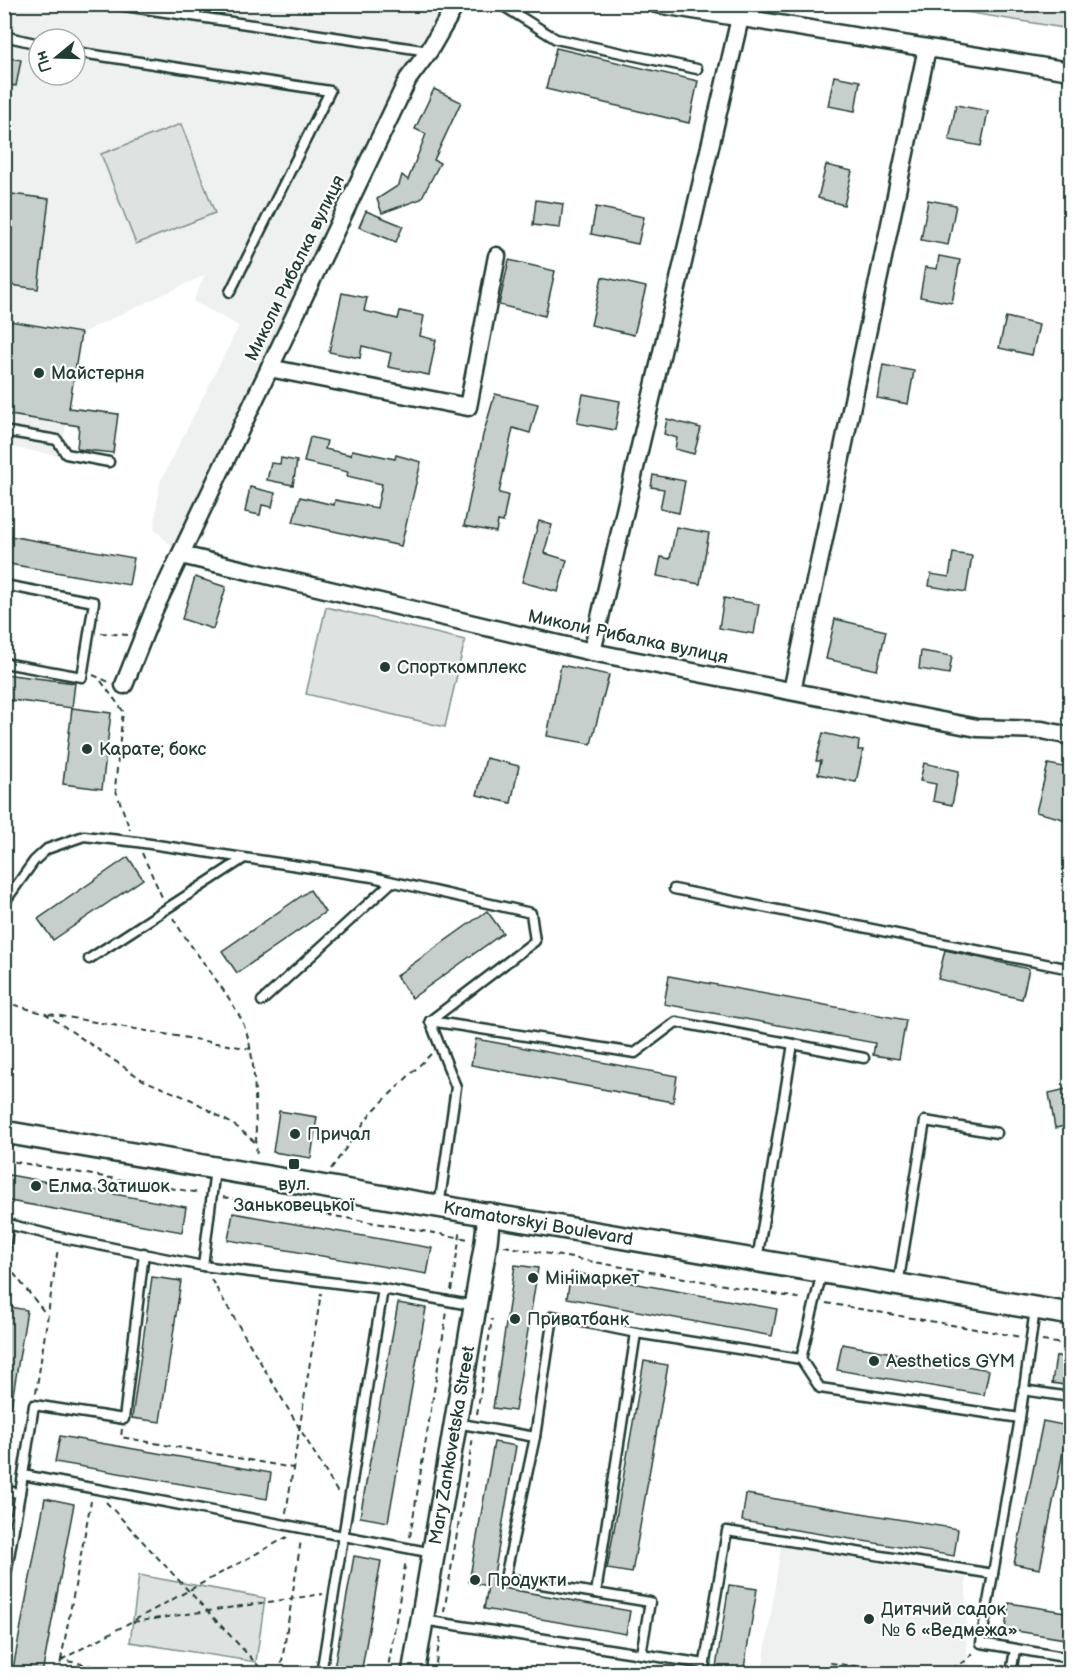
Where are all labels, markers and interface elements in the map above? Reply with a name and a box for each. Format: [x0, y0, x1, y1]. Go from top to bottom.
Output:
north arrow [27, 27, 87, 87]
text: Пн [32, 48, 57, 75]
street label: Миколи Рибалка вулиця [241, 172, 349, 364]
place label: Майстерня [51, 363, 145, 384]
marker: Майстерня [32, 366, 46, 380]
street label: Миколи Рибалка вулиця [526, 606, 730, 668]
place label: Спорткомплекс [397, 657, 527, 678]
marker: Спорткомплекс [378, 660, 392, 674]
place label: Карате; бокс [99, 739, 207, 760]
marker: Карате; бокс [80, 742, 94, 756]
place label: Причал [307, 1124, 371, 1145]
marker: Причал [288, 1127, 302, 1141]
marker: вул. Заньковецької [287, 1157, 301, 1171]
place label: вул. Заньковецької [234, 1174, 355, 1216]
place label: Елма Затишок [48, 1176, 170, 1197]
marker: Елма Затишок [29, 1179, 43, 1193]
street label: Kramatorskyi Boulevard [442, 1197, 635, 1250]
place label: Мінімаркет [545, 1268, 640, 1289]
marker: Мінімаркет [526, 1271, 540, 1285]
place label: Приватбанк [527, 1309, 630, 1330]
marker: Приватбанк [508, 1312, 522, 1326]
street label: Mary Zankovetska Street [425, 1344, 479, 1546]
place label: Aesthetics GYM [886, 1351, 1015, 1372]
marker: Aesthetics GYM [867, 1354, 881, 1368]
place label: Продукти [487, 1570, 567, 1591]
marker: Продукти [468, 1573, 482, 1587]
place label: Дитячий садок № 6 «Ведмежа» [881, 1599, 1018, 1641]
marker: Дитячий садок № 6 «Ведмежа» [862, 1612, 876, 1626]

